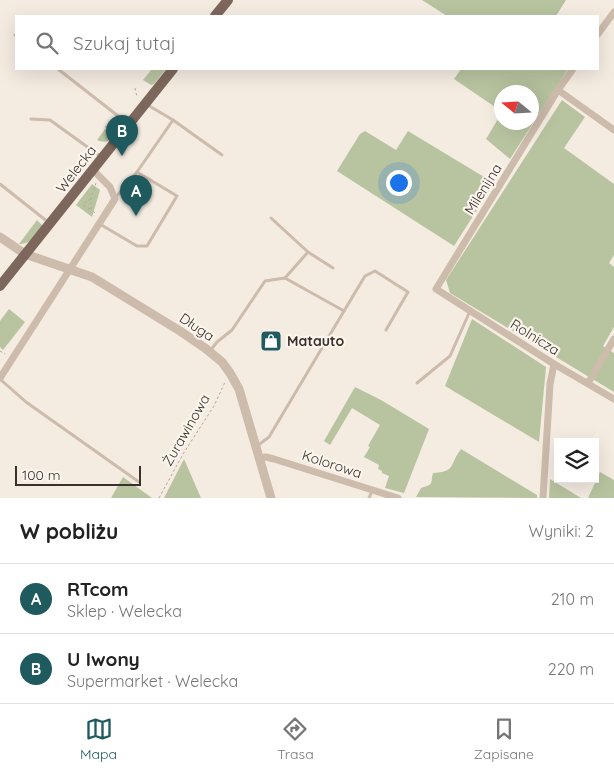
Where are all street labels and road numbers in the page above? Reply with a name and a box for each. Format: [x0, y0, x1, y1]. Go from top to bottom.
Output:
street label: Welecka [52, 142, 100, 196]
street label: Milenijna [460, 160, 506, 218]
street label: Długa [176, 309, 218, 345]
street label: Rolnicza [507, 315, 563, 359]
street label: Żurawinowa [158, 391, 214, 469]
street label: Kolorowa [300, 446, 364, 482]

